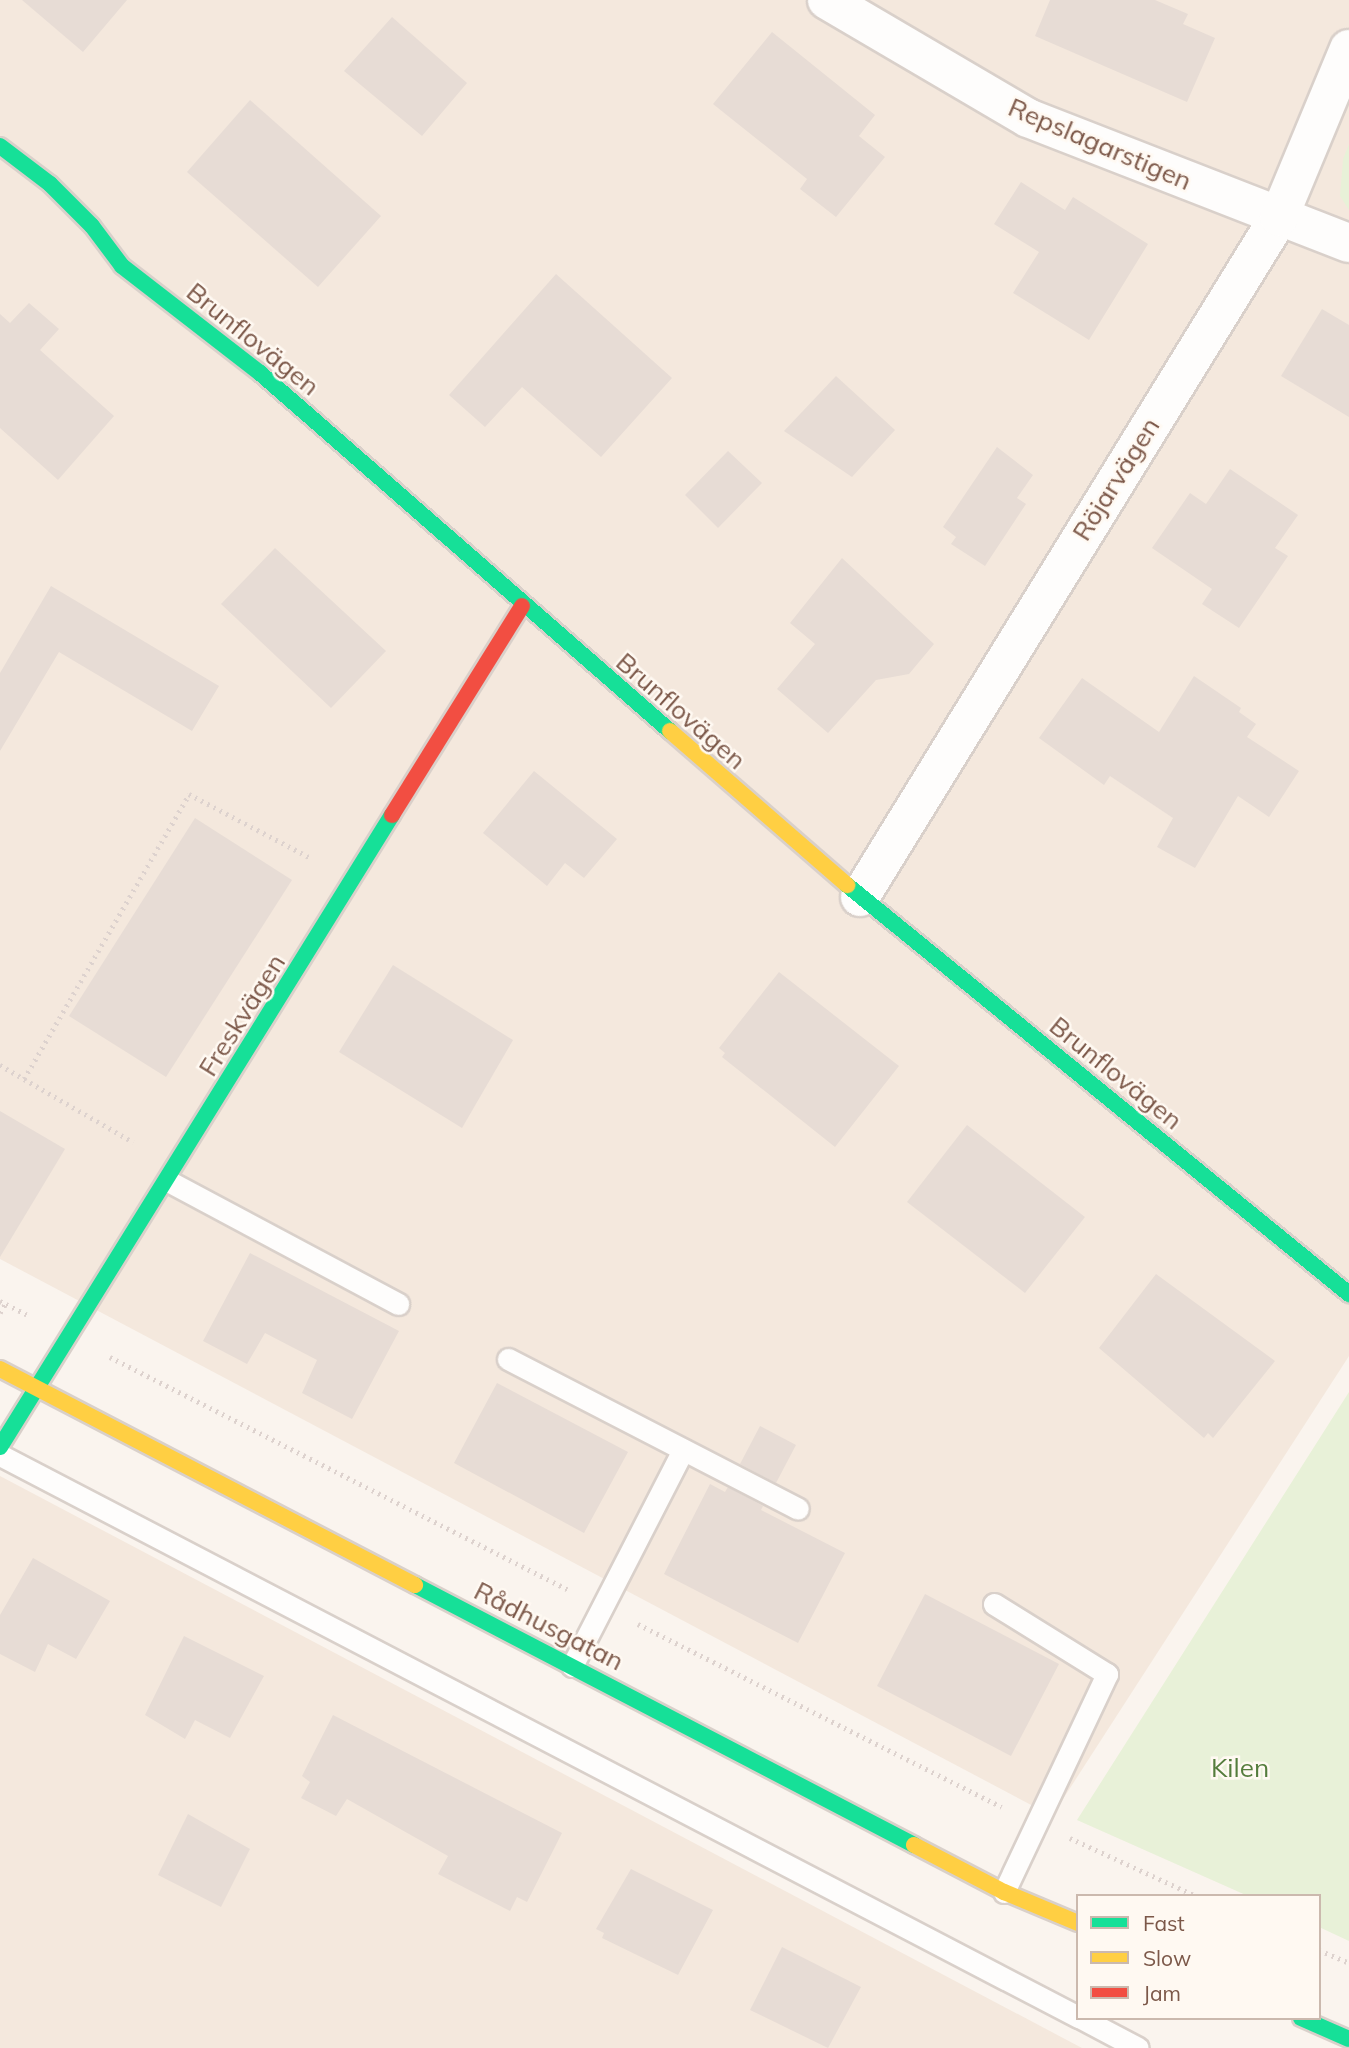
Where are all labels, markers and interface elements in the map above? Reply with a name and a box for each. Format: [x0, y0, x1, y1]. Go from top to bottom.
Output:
street label: Repslagarstigen [1004, 91, 1196, 197]
street label: Brunflovägen [180, 276, 326, 402]
street label: Röjarvägen [1066, 412, 1166, 546]
street label: Brunflovägen [610, 646, 752, 776]
street label: Freskvägen [192, 948, 292, 1082]
street label: Brunflovägen [1043, 1010, 1189, 1136]
street label: Rådhusgatan [469, 1575, 629, 1677]
park label: Kilen [1211, 1752, 1269, 1784]
legend [1076, 1894, 1321, 2020]
text: Fast [1143, 1910, 1185, 1936]
text: Slow [1143, 1945, 1191, 1971]
text: Jam [1143, 1980, 1181, 2006]

